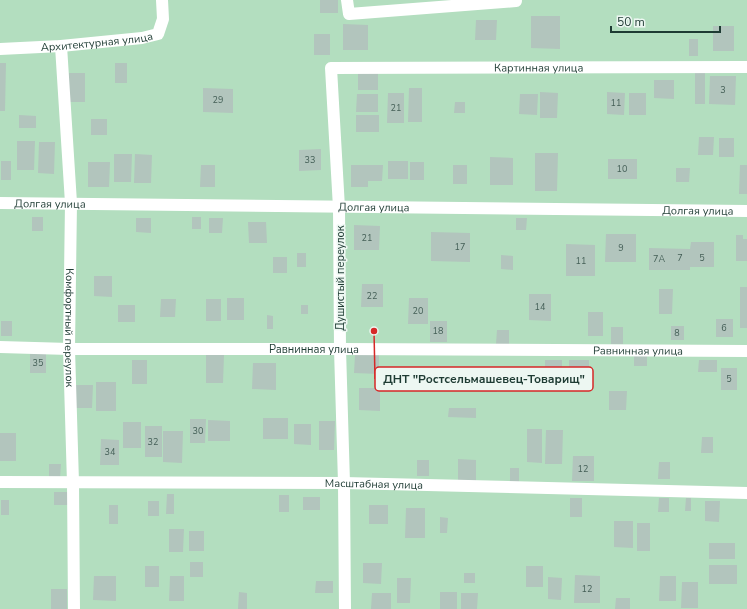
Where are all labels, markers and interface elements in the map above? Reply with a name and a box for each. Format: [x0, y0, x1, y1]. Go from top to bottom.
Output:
scale bar [611, 8, 720, 34]
text: 50 m [617, 14, 645, 30]
street label: Архитектурная улица [40, 28, 154, 54]
street label: Картинная улица [494, 60, 583, 75]
house number: 3 [720, 84, 726, 96]
house number: 29 [213, 94, 223, 106]
house number: 11 [611, 97, 621, 109]
house number: 21 [391, 102, 401, 114]
house number: 33 [305, 154, 315, 166]
house number: 10 [617, 163, 627, 175]
street label: Долгая улица [14, 196, 86, 211]
street label: Долгая улица [338, 199, 410, 215]
street label: Долгая улица [662, 203, 734, 218]
street label: Душистый переулок [333, 225, 348, 331]
house number: 21 [362, 232, 372, 244]
house number: 17 [455, 241, 465, 253]
house number: 9 [618, 242, 624, 254]
house number: 7 [677, 252, 683, 264]
house number: 5 [699, 252, 705, 264]
house number: 7А [653, 253, 665, 265]
house number: 11 [576, 255, 586, 267]
street label: Комфортный переулок [61, 268, 78, 388]
house number: 22 [367, 290, 377, 302]
house number: 14 [535, 301, 546, 313]
house number: 20 [413, 305, 423, 317]
house number: 6 [721, 322, 727, 334]
house number: 18 [433, 325, 443, 337]
house number: 8 [674, 327, 680, 339]
street label: Равнинная улица [269, 342, 359, 357]
street label: Равнинная улица [593, 343, 683, 358]
house number: 35 [33, 357, 43, 369]
callout: ДНТ "Ростсельмашевец-Товарищ" [375, 367, 593, 391]
text: ДНТ "Ростсельмашевец-Товарищ" [383, 371, 585, 387]
house number: 5 [726, 373, 732, 385]
house number: 30 [193, 425, 203, 437]
house number: 32 [148, 436, 158, 448]
house number: 34 [105, 446, 116, 458]
house number: 12 [578, 463, 588, 475]
street label: Масштабная улица [325, 475, 423, 492]
house number: 12 [582, 583, 592, 595]

